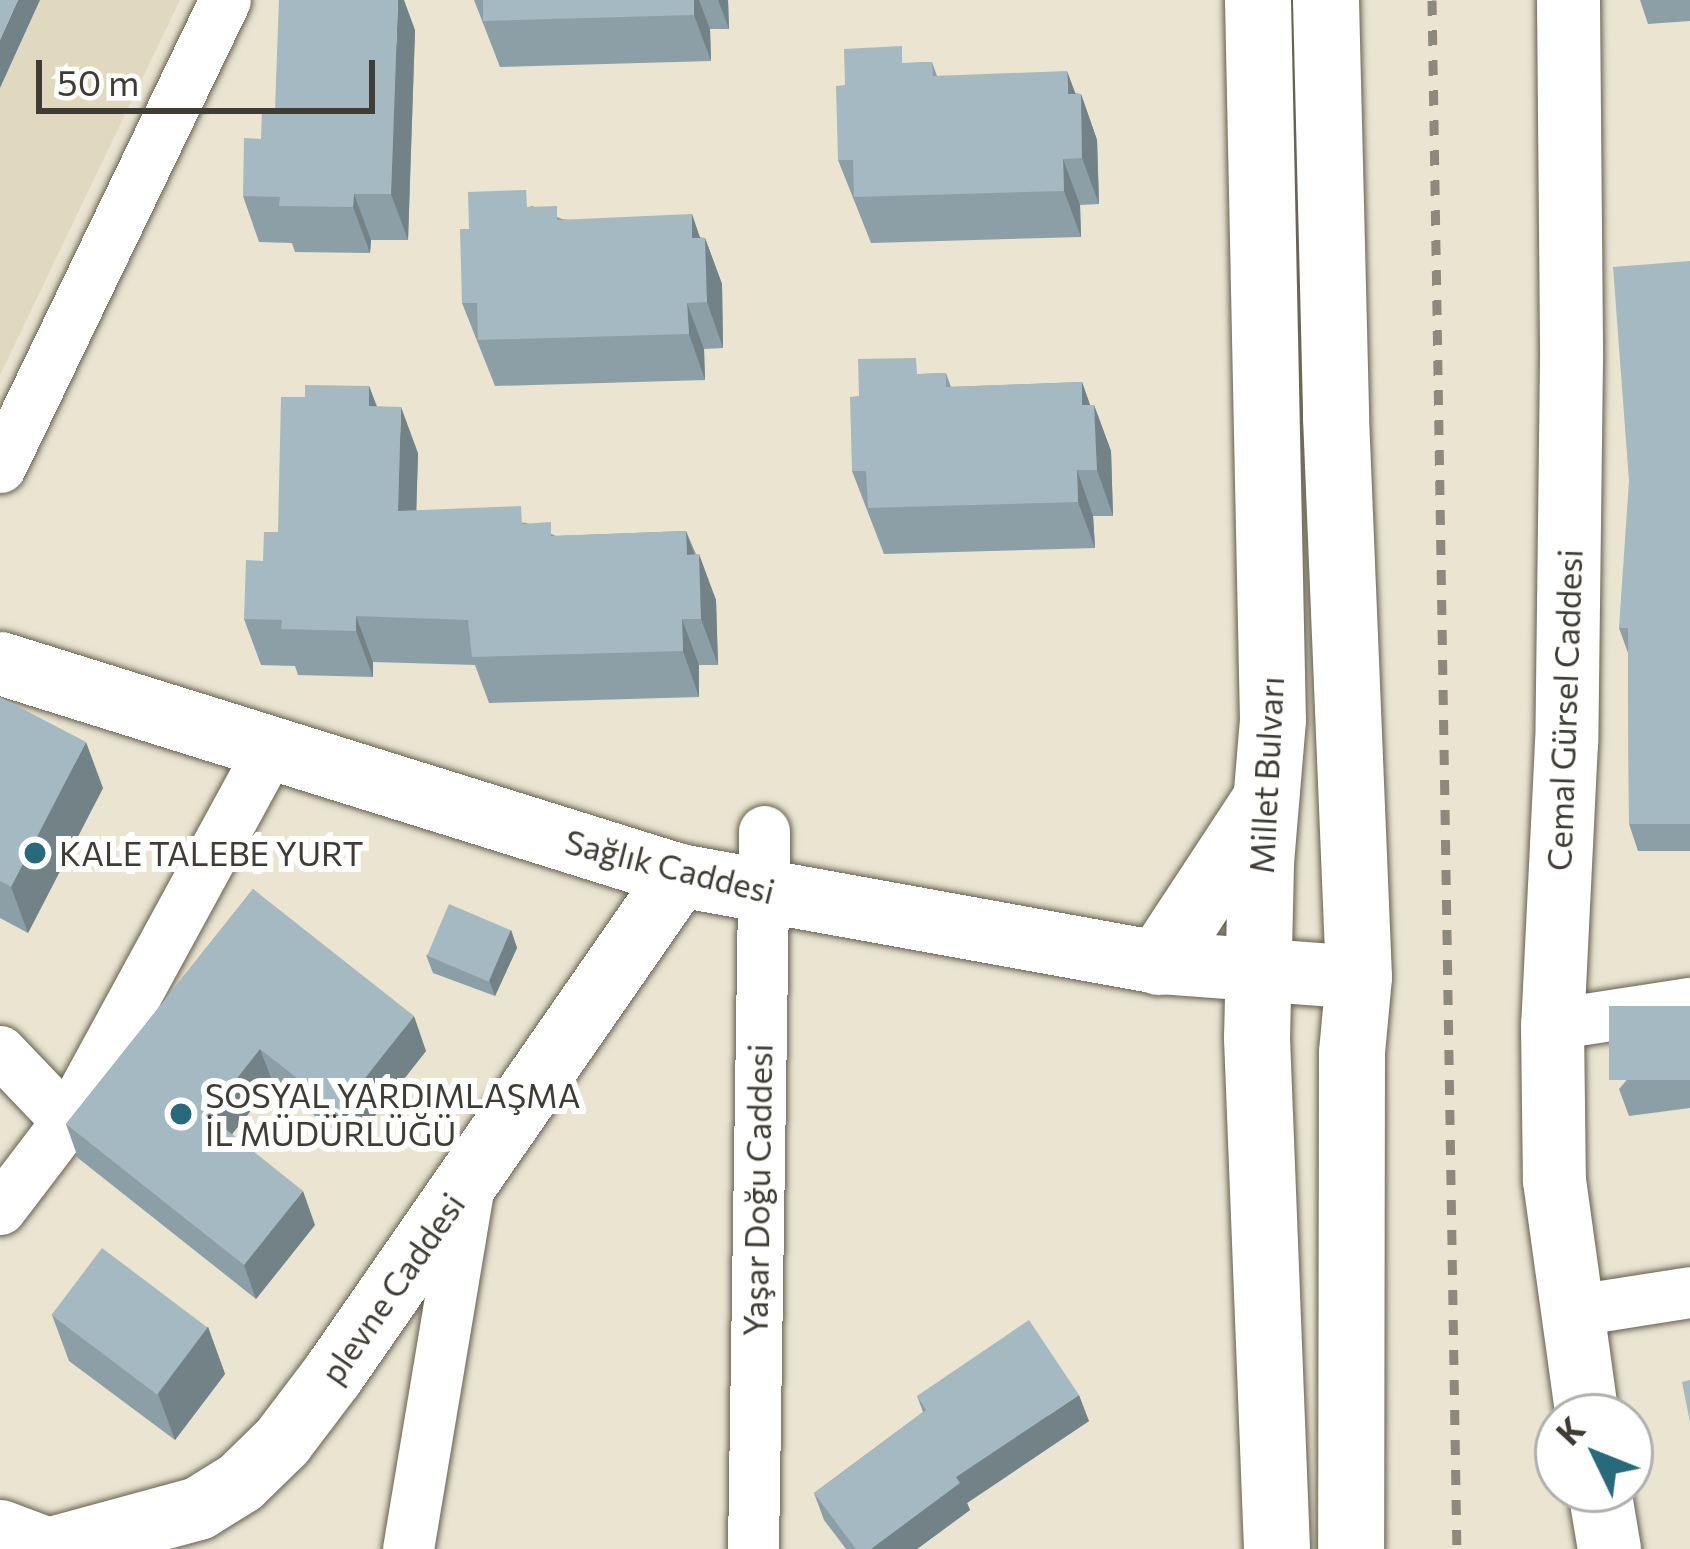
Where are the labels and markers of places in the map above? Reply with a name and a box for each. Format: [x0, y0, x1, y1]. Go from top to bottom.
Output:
place label: KALE TALEBE YURT [59, 833, 364, 873]
marker: KALE TALEBE YURT [22, 840, 48, 866]
place label: SOSYAL YARDIMLAŞMA İL MÜDÜRLÜĞÜ [205, 1075, 580, 1153]
marker: SOSYAL YARDIMLAŞMA İL MÜDÜRLÜĞÜ [168, 1101, 194, 1127]

